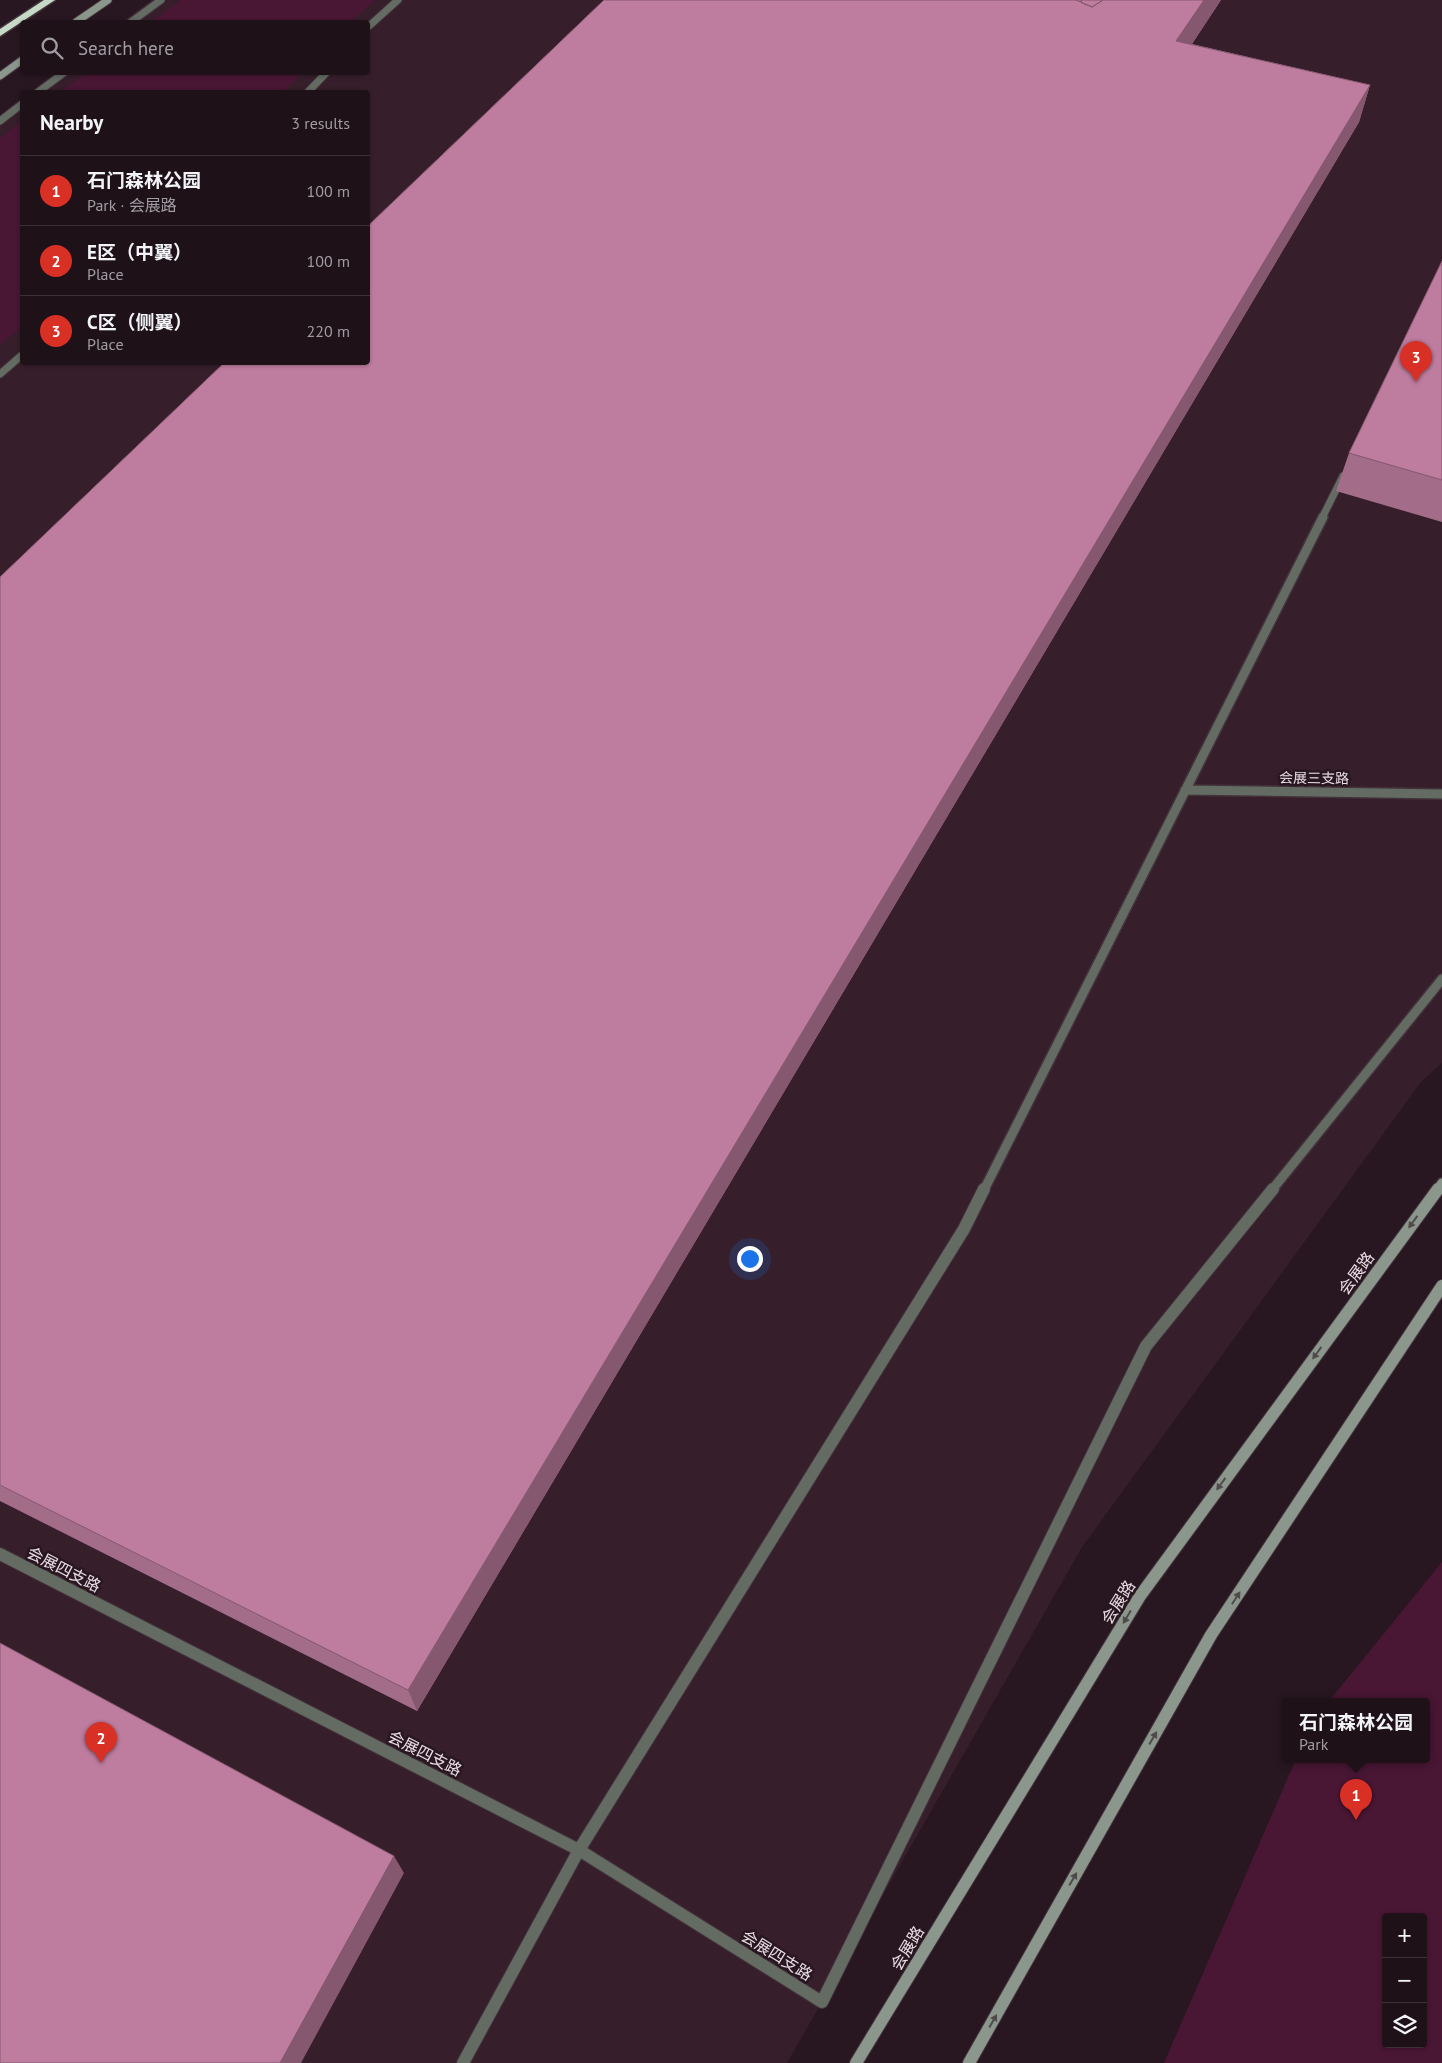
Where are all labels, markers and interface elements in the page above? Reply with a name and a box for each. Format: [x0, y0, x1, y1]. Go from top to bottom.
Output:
search box [20, 20, 370, 75]
icon: search [38, 34, 66, 62]
text: Search here [78, 36, 174, 60]
text: Nearby [40, 109, 103, 136]
text: 3 results [291, 113, 350, 133]
text: 石门森林公园 [87, 168, 201, 192]
text: 1 [51, 181, 61, 201]
text: 100 m [307, 181, 350, 201]
text: Park · 会展路 [87, 195, 177, 215]
text: E区（中翼） [87, 240, 192, 264]
text: 2 [51, 251, 61, 271]
text: 100 m [307, 251, 350, 271]
text: Place [87, 264, 124, 284]
text: C区（侧翼） [87, 310, 193, 334]
text: 3 [51, 321, 61, 341]
text: 220 m [307, 321, 350, 341]
text: Place [87, 334, 124, 354]
pin: 3 [1400, 341, 1432, 382]
street label: 会展三支路 [1279, 768, 1349, 788]
one-way arrow [1408, 1215, 1418, 1229]
your location [737, 1246, 763, 1272]
street label: 会展路 [1334, 1248, 1378, 1298]
one-way arrow [1312, 1346, 1322, 1360]
one-way arrow [1216, 1477, 1226, 1491]
street label: 会展四支路 [24, 1542, 104, 1596]
street label: 会展路 [1097, 1576, 1139, 1628]
one-way arrow [1231, 1591, 1241, 1605]
one-way arrow [1123, 1610, 1132, 1623]
popup [1282, 1698, 1430, 1763]
text: 石门森林公园 [1299, 1710, 1413, 1734]
pin: 2 [85, 1722, 117, 1763]
street label: 会展四支路 [385, 1726, 465, 1780]
one-way arrow [1149, 1731, 1158, 1744]
text: Park [1299, 1734, 1328, 1754]
pin: 1 [1340, 1779, 1372, 1820]
one-way arrow [1069, 1873, 1078, 1886]
map controls [1382, 1913, 1427, 2048]
button: + [1382, 1913, 1427, 1958]
street label: 会展路 [886, 1922, 928, 1974]
street label: 会展四支路 [738, 1925, 816, 1985]
button: − [1382, 1958, 1427, 2003]
button: layers [1382, 2003, 1427, 2048]
one-way arrow [989, 2014, 998, 2027]

